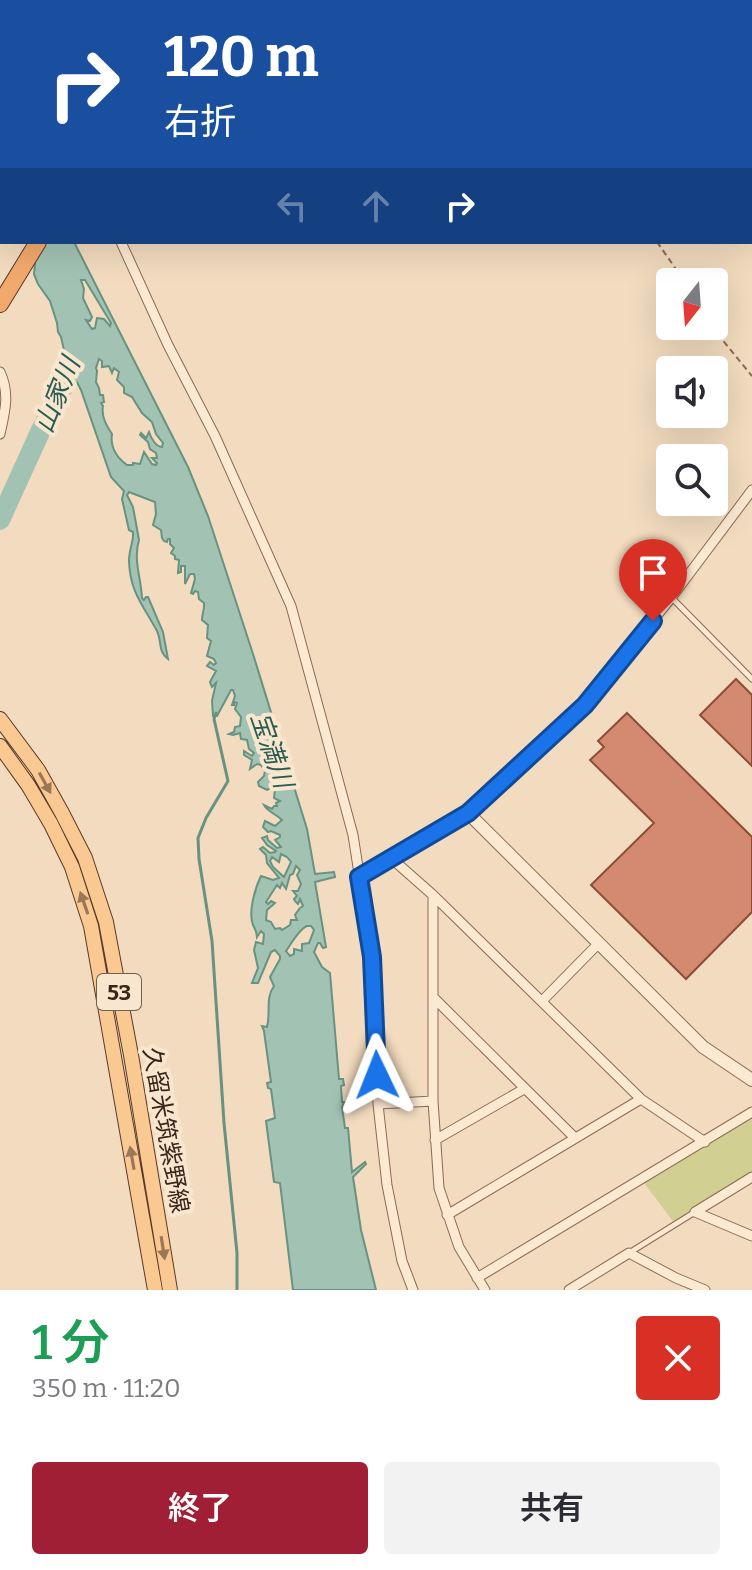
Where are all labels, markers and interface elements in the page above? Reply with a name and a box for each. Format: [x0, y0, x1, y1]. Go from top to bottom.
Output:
text: 120 m [164, 24, 319, 91]
icon: right [32, 32, 136, 136]
text: 右折 [164, 100, 236, 144]
icon: left [270, 184, 314, 228]
icon: ahead [354, 184, 398, 228]
icon: right [438, 184, 482, 228]
north arrow [656, 268, 728, 340]
map controls [656, 268, 728, 516]
water label: 山家川 [28, 350, 88, 437]
button: sound [656, 356, 728, 428]
button: search [656, 444, 728, 516]
pin [619, 539, 687, 621]
icon: arrive [631, 551, 675, 595]
water label: 宝満川 [244, 708, 300, 795]
one-way arrow [38, 771, 52, 794]
one-way arrow [77, 890, 89, 914]
road number: 53 [97, 974, 141, 1010]
position arrow [335, 1033, 419, 1117]
street label: 久留米筑紫野線 [138, 1045, 194, 1215]
one-way arrow [125, 1145, 138, 1170]
one-way arrow [158, 1236, 170, 1261]
text: 1 分 [32, 1314, 109, 1372]
button: close [636, 1316, 720, 1400]
text: 350 m · 11:20 [32, 1373, 181, 1404]
button: 終了 [32, 1462, 368, 1554]
button: 共有 [384, 1462, 720, 1554]

